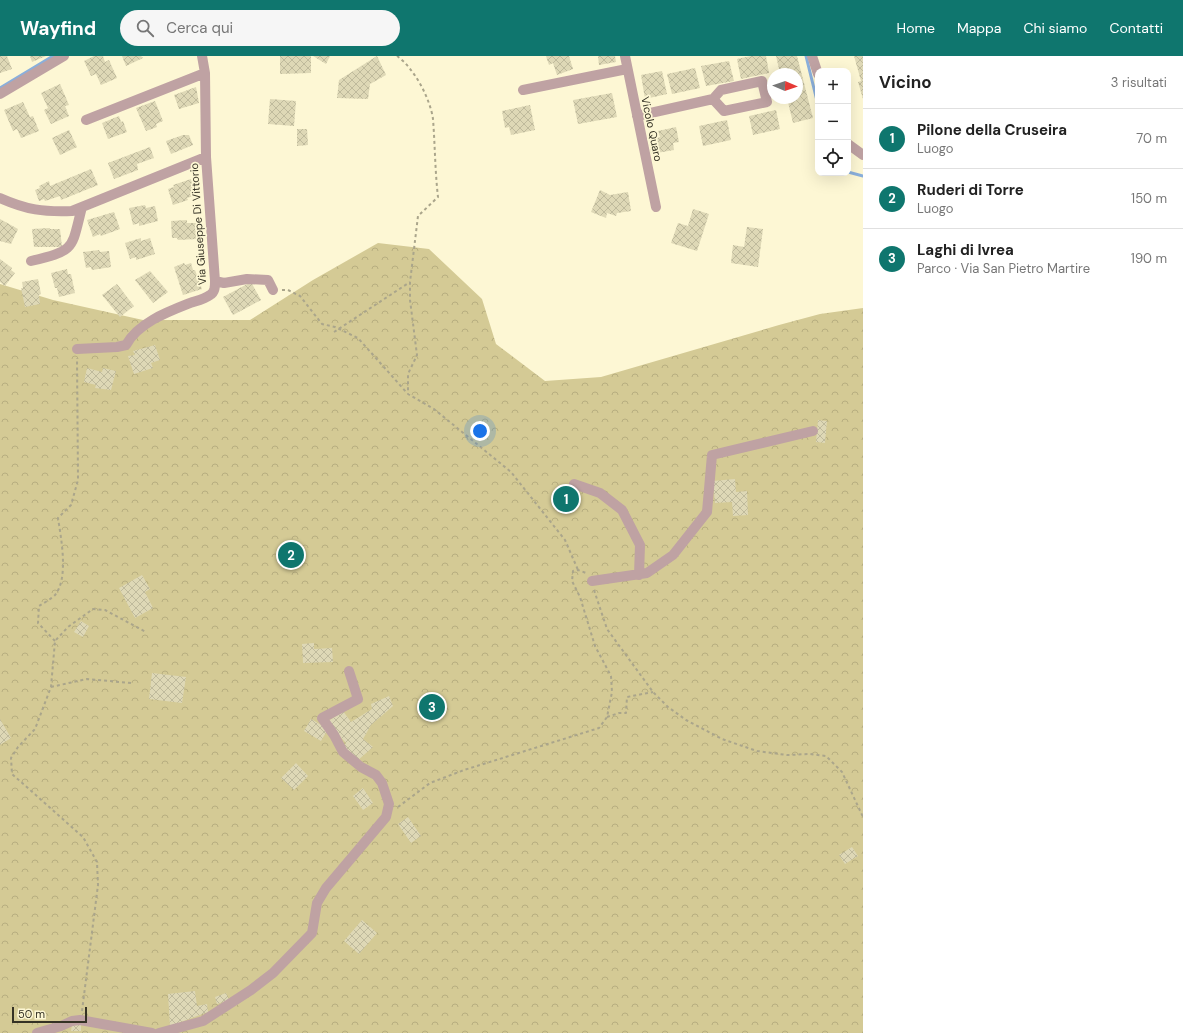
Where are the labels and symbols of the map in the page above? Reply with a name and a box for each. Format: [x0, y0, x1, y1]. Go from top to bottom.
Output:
north arrow [767, 68, 803, 104]
street label: Vicolo Quaro [638, 95, 666, 163]
street label: Via Giuseppe Di Vittorio [187, 163, 209, 285]
your location [470, 421, 490, 441]
pin: 1 [553, 484, 579, 514]
pin: 2 [278, 540, 304, 570]
pin: 3 [419, 692, 445, 722]
scale bar [12, 1005, 87, 1024]

